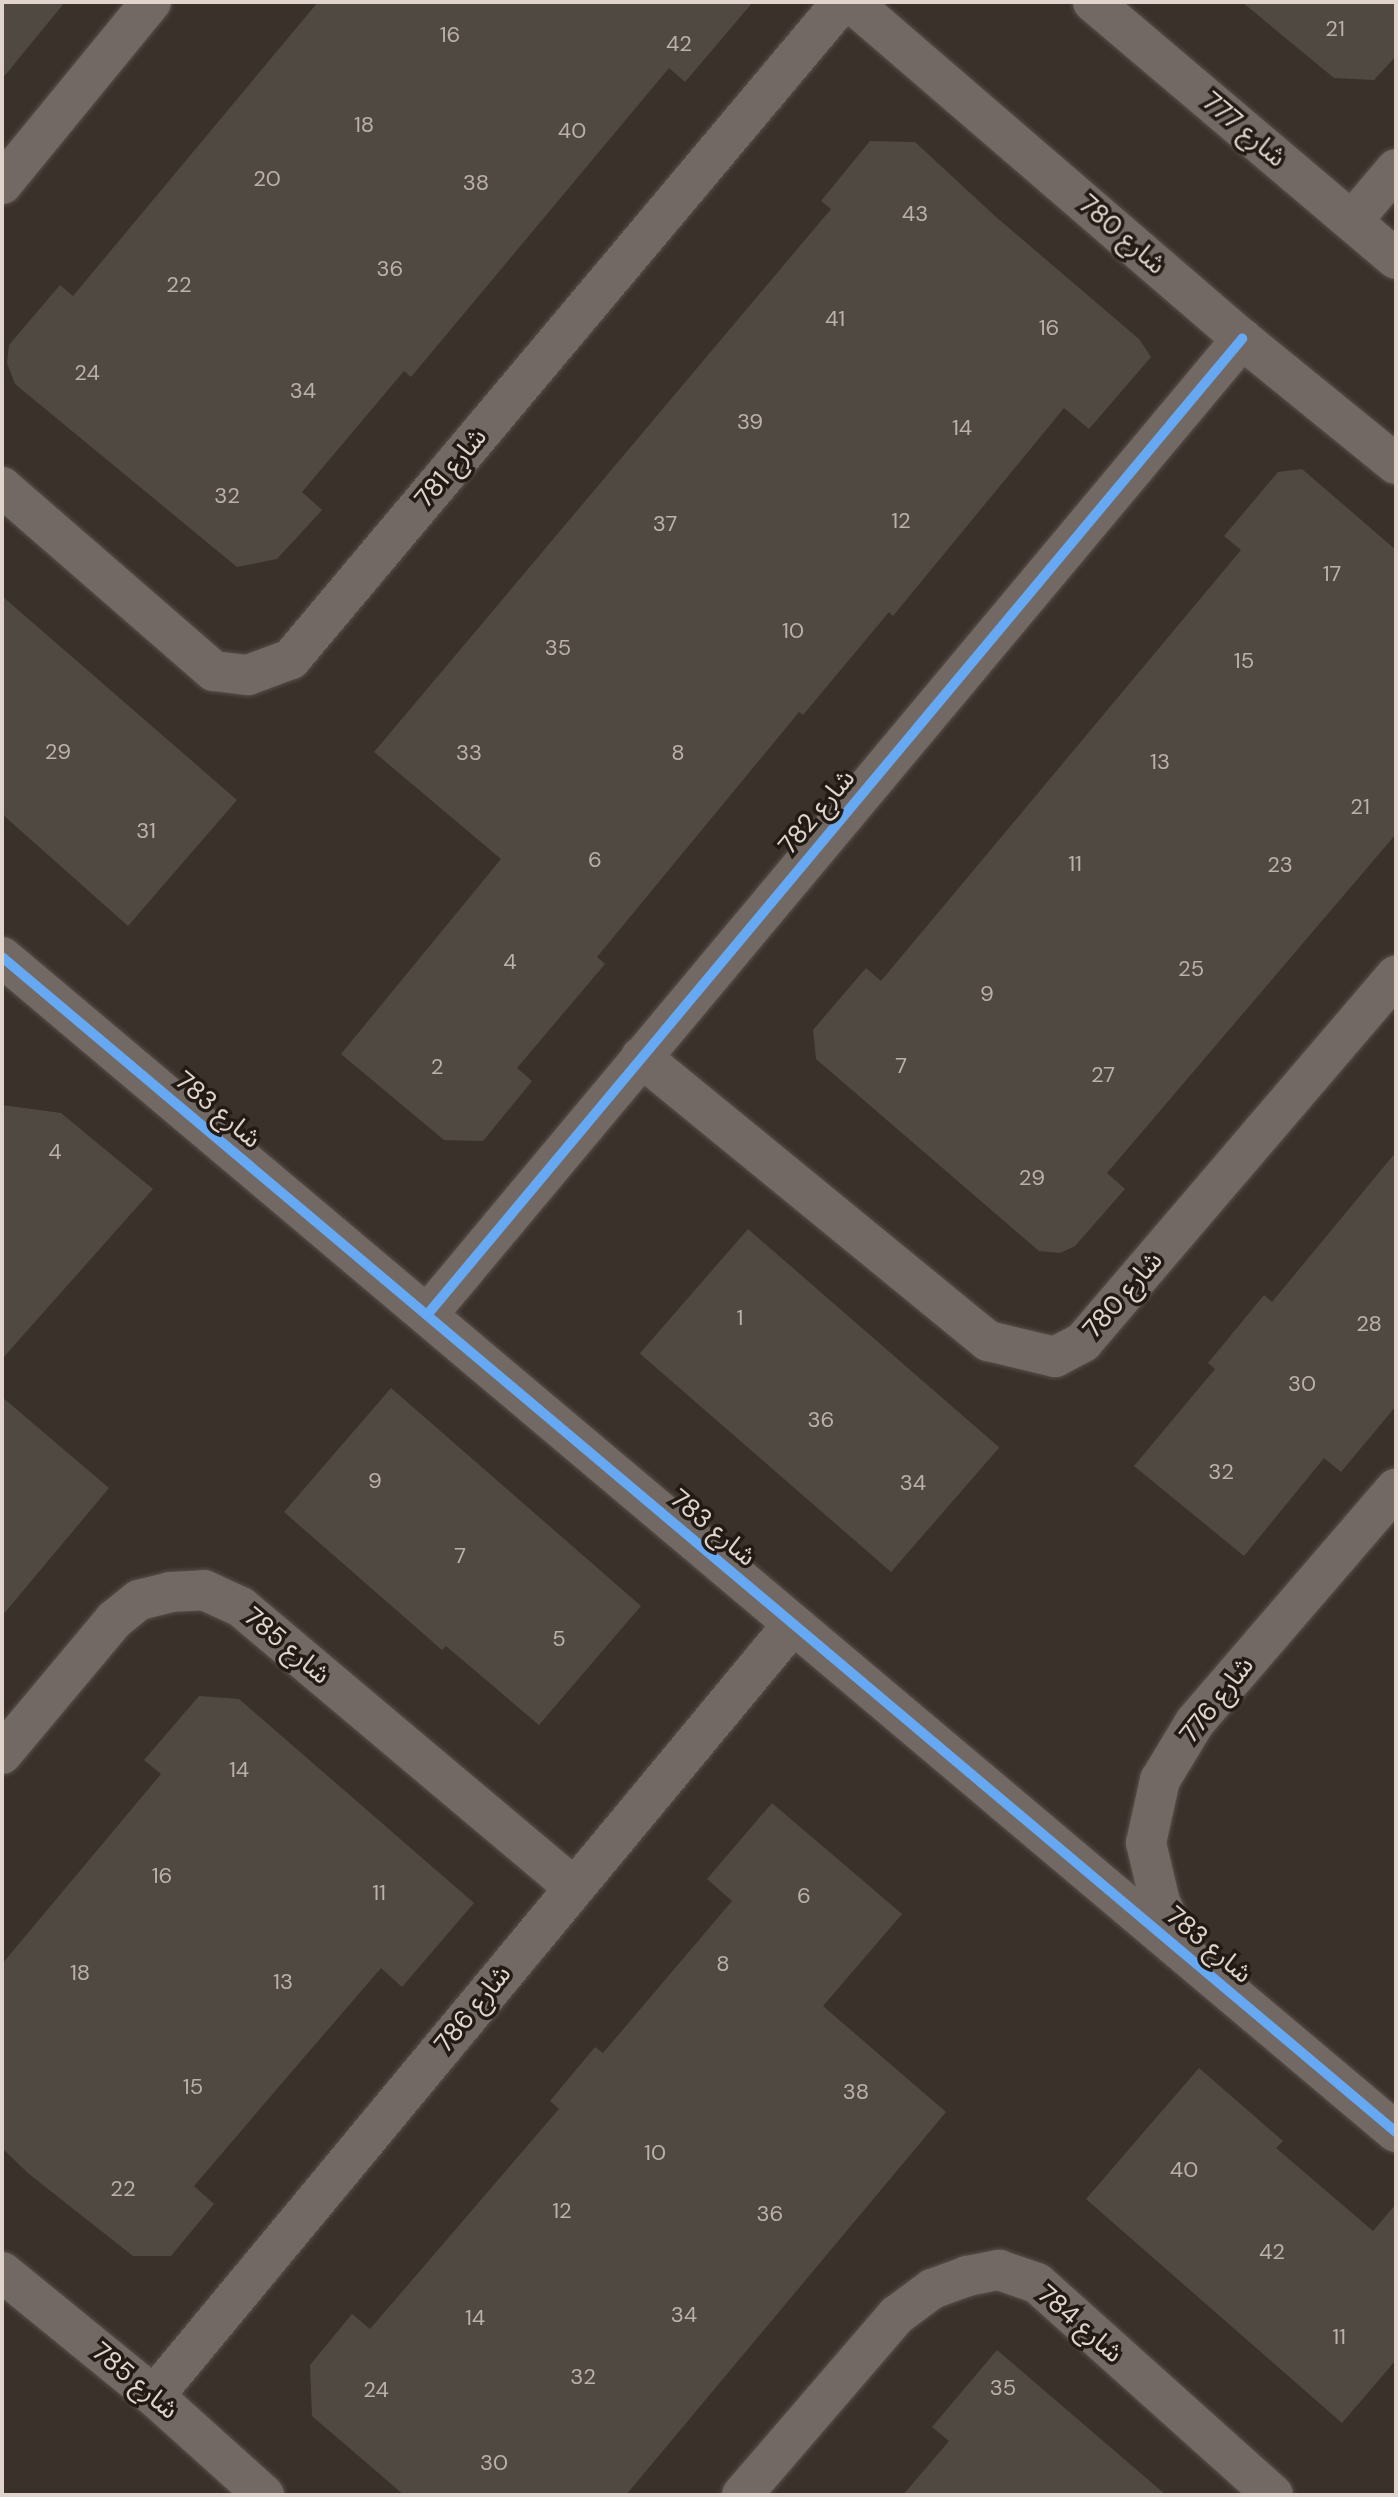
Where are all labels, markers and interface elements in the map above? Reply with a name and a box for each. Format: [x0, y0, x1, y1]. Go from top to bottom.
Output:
house number: 21 [1325, 16, 1345, 42]
house number: 16 [440, 22, 460, 48]
house number: 42 [666, 31, 692, 57]
street label: شارع 777 [1196, 86, 1292, 174]
house number: 18 [354, 112, 374, 138]
house number: 40 [558, 118, 586, 144]
house number: 20 [253, 166, 281, 192]
house number: 38 [463, 170, 489, 196]
street label: شارع 780 [1072, 189, 1172, 281]
house number: 43 [902, 201, 928, 227]
house number: 36 [377, 256, 403, 282]
house number: 22 [166, 272, 192, 298]
house number: 41 [825, 306, 845, 332]
house number: 16 [1039, 315, 1059, 341]
house number: 24 [74, 360, 100, 386]
house number: 34 [290, 378, 316, 404]
house number: 39 [737, 409, 763, 435]
house number: 14 [952, 415, 972, 441]
street label: شارع 781 [409, 422, 493, 514]
house number: 32 [214, 483, 240, 509]
house number: 12 [891, 508, 911, 534]
house number: 37 [653, 511, 677, 537]
house number: 17 [1323, 561, 1341, 587]
house number: 10 [782, 618, 804, 644]
house number: 35 [545, 635, 571, 661]
house number: 15 [1234, 648, 1254, 674]
house number: 29 [45, 739, 71, 765]
house number: 33 [456, 740, 482, 766]
house number: 8 [671, 740, 685, 766]
house number: 13 [1150, 749, 1170, 775]
street label: شارع 782 [772, 763, 862, 861]
house number: 21 [1350, 794, 1370, 820]
house number: 31 [136, 818, 156, 844]
house number: 6 [588, 847, 602, 873]
house number: 11 [1068, 851, 1082, 877]
house number: 23 [1267, 852, 1293, 878]
house number: 4 [503, 949, 517, 975]
house number: 25 [1178, 956, 1204, 982]
house number: 9 [980, 981, 994, 1007]
house number: 7 [895, 1053, 907, 1079]
house number: 2 [431, 1054, 443, 1080]
house number: 27 [1091, 1062, 1115, 1088]
street label: شارع 783 [169, 1065, 267, 1155]
house number: 4 [48, 1139, 62, 1165]
house number: 29 [1019, 1165, 1045, 1191]
street label: شارع 780 [1077, 1245, 1169, 1345]
house number: 1 [737, 1305, 743, 1331]
house number: 28 [1356, 1311, 1382, 1337]
house number: 30 [1288, 1371, 1316, 1397]
house number: 36 [808, 1407, 834, 1433]
house number: 32 [1208, 1459, 1234, 1485]
house number: 9 [368, 1468, 382, 1494]
house number: 34 [900, 1470, 926, 1496]
street label: شارع 783 [664, 1483, 762, 1573]
house number: 7 [454, 1543, 466, 1569]
street label: شارع 785 [238, 1601, 336, 1691]
house number: 5 [552, 1626, 566, 1652]
street label: شارع 776 [1174, 1651, 1260, 1749]
house number: 14 [229, 1757, 249, 1783]
house number: 16 [152, 1863, 172, 1889]
house number: 11 [372, 1880, 386, 1906]
house number: 6 [797, 1883, 811, 1909]
street label: شارع 783 [1160, 1900, 1258, 1990]
house number: 8 [716, 1951, 730, 1977]
street label: شارع 786 [428, 1959, 518, 2059]
house number: 18 [70, 1960, 90, 1986]
house number: 13 [273, 1969, 293, 1995]
house number: 15 [183, 2074, 203, 2100]
house number: 38 [843, 2079, 869, 2105]
house number: 10 [644, 2140, 666, 2166]
house number: 40 [1170, 2157, 1198, 2183]
house number: 22 [110, 2176, 136, 2202]
house number: 12 [552, 2198, 572, 2224]
house number: 36 [757, 2201, 783, 2227]
house number: 42 [1259, 2239, 1285, 2265]
street label: شارع 784 [1031, 2279, 1129, 2369]
house number: 34 [671, 2302, 697, 2328]
house number: 14 [465, 2305, 485, 2331]
house number: 11 [1332, 2324, 1346, 2350]
street label: شارع 785 [86, 2336, 184, 2426]
house number: 32 [570, 2364, 596, 2390]
house number: 35 [990, 2375, 1016, 2401]
house number: 24 [363, 2377, 389, 2403]
house number: 30 [480, 2450, 508, 2476]

